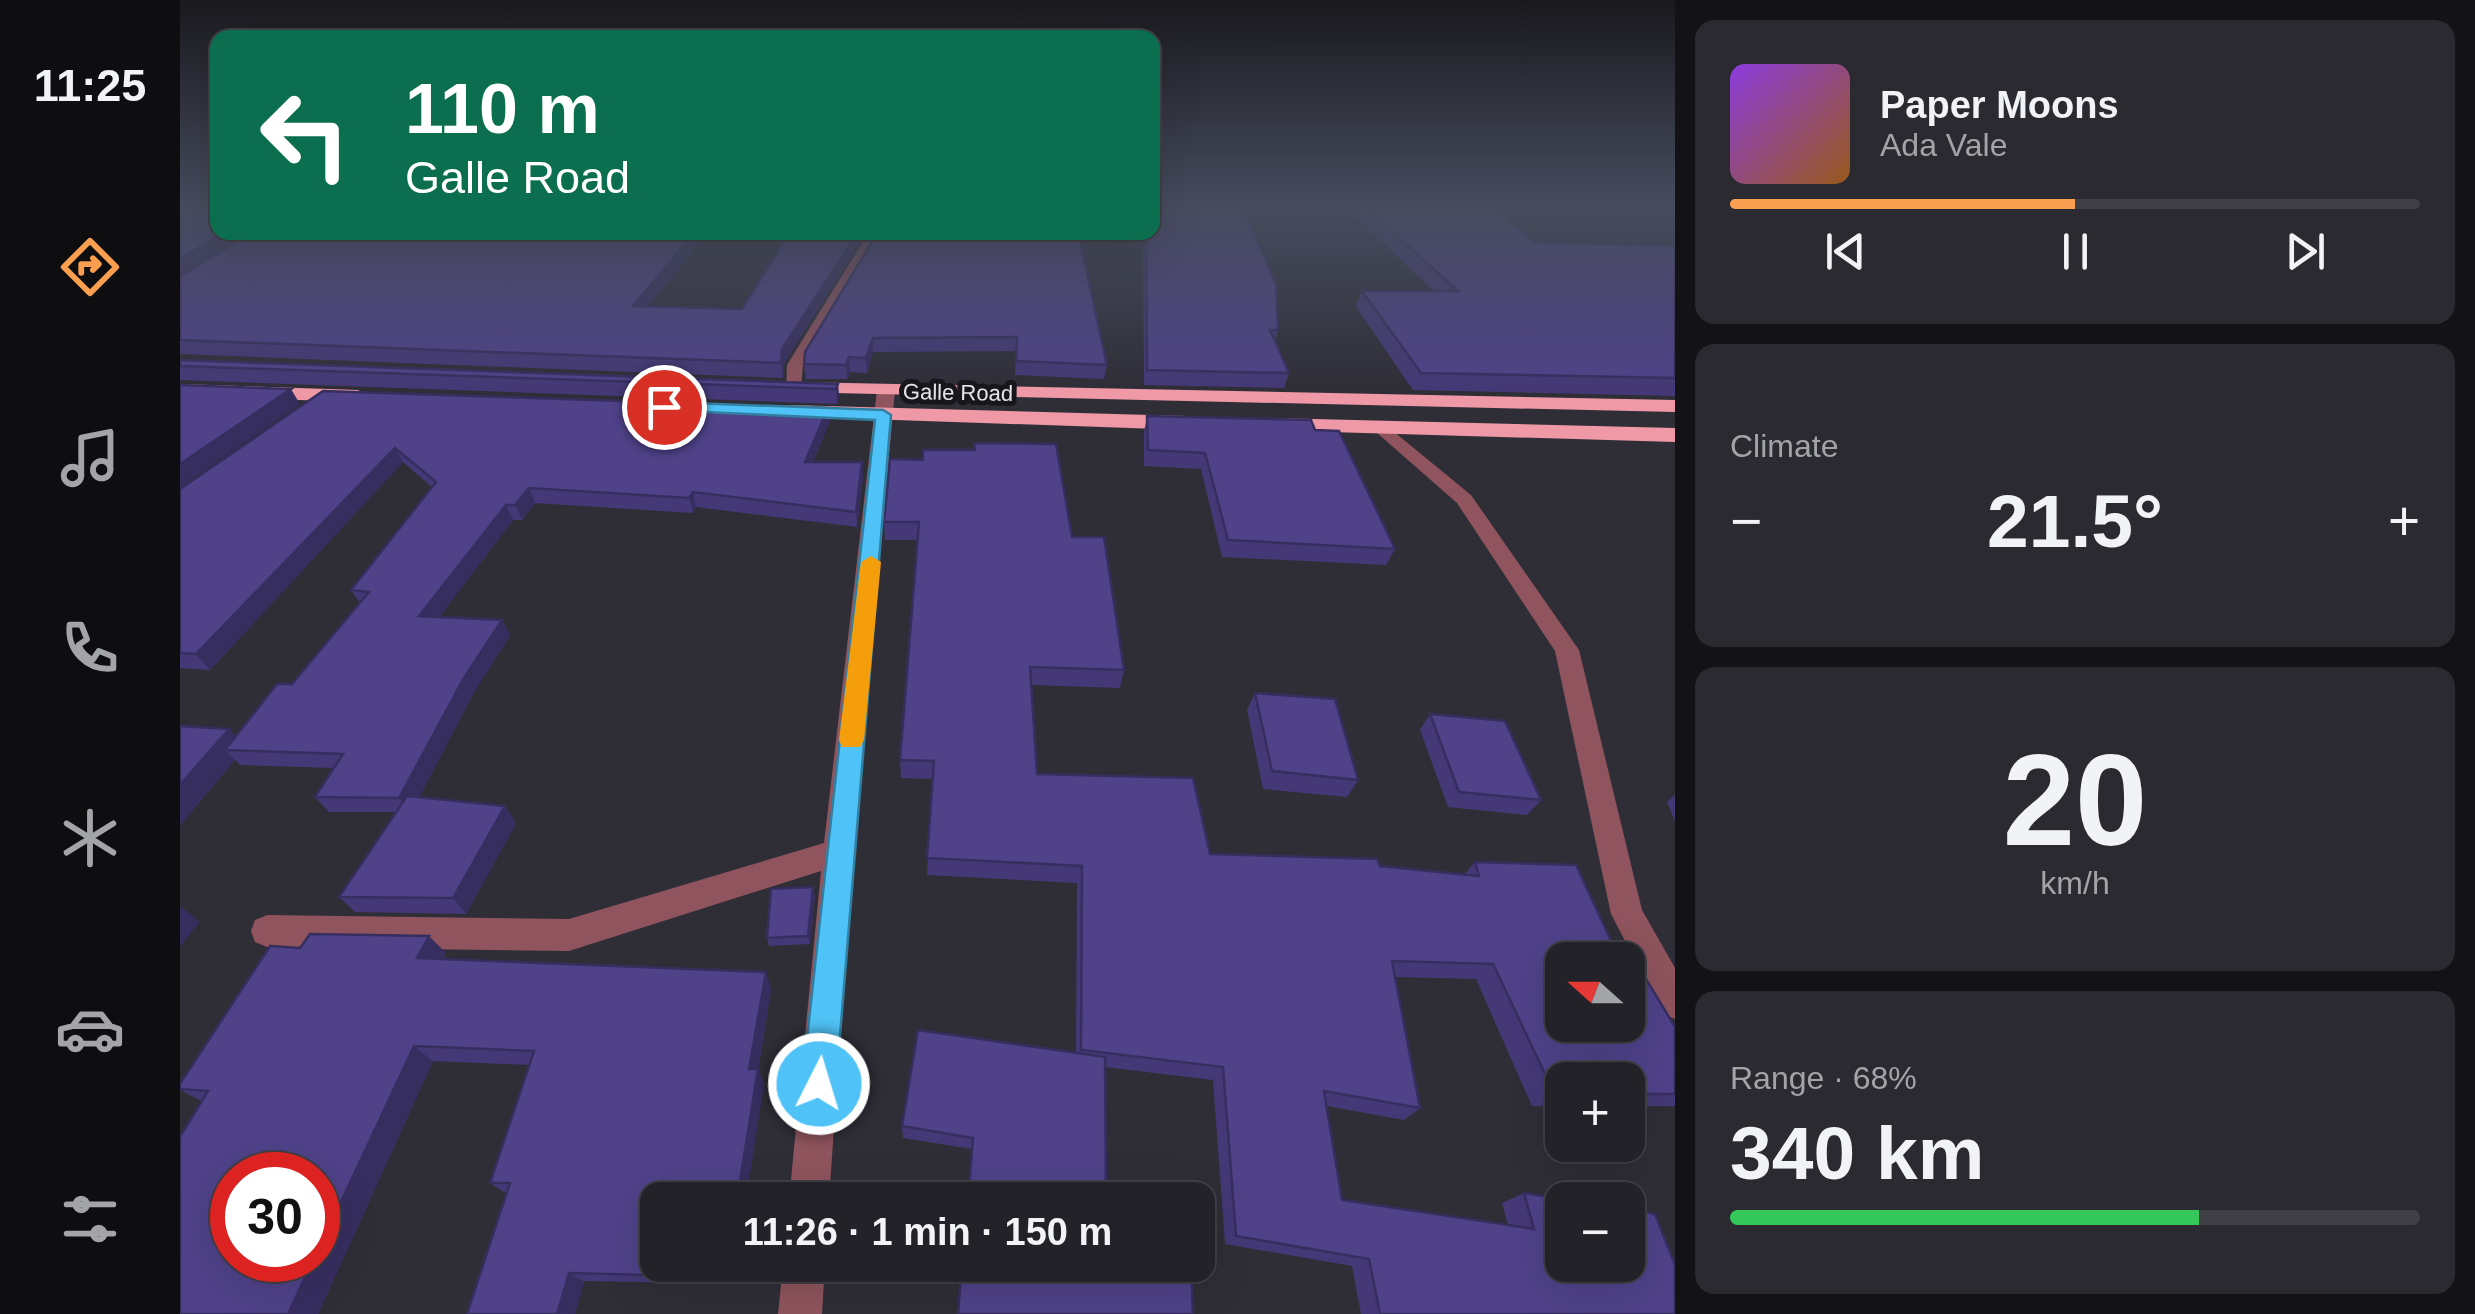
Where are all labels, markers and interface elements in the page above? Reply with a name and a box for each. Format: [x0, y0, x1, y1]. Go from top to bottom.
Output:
text: 11:25 [34, 60, 146, 111]
icon: left [240, 70, 370, 200]
text: 110 m [405, 70, 600, 148]
text: Paper Moons [1880, 84, 2119, 126]
text: Ada Vale [1880, 127, 2008, 163]
text: Galle Road [405, 152, 630, 203]
icon: previous [1818, 224, 1873, 279]
icon: pause [2048, 224, 2103, 279]
icon: next [2278, 224, 2333, 279]
icon: directions [55, 232, 125, 302]
pin [622, 365, 707, 450]
street label: Galle Road [903, 379, 1013, 406]
icon: arrive [637, 380, 692, 435]
icon: music [55, 423, 125, 493]
text: Climate [1730, 428, 1838, 464]
text: 21.5° [1987, 479, 2163, 563]
text: − [1730, 490, 1762, 552]
text: + [2388, 490, 2420, 552]
icon: phone [55, 613, 125, 683]
text: 20 [2003, 727, 2147, 873]
icon: climate [55, 803, 125, 873]
text: km/h [2040, 865, 2110, 901]
north arrow [1545, 942, 1645, 1042]
map controls [1545, 942, 1645, 1282]
icon: car [55, 994, 125, 1064]
position arrow [767, 1032, 871, 1136]
text: Range · 68% [1730, 1060, 1917, 1096]
button: + [1545, 1062, 1645, 1162]
text: 340 km [1730, 1111, 1984, 1195]
speed limit sign: 30 [210, 1152, 340, 1282]
button: − [1545, 1182, 1645, 1282]
icon: filters [55, 1184, 125, 1254]
text: 11:26 · 1 min · 150 m [743, 1211, 1112, 1253]

